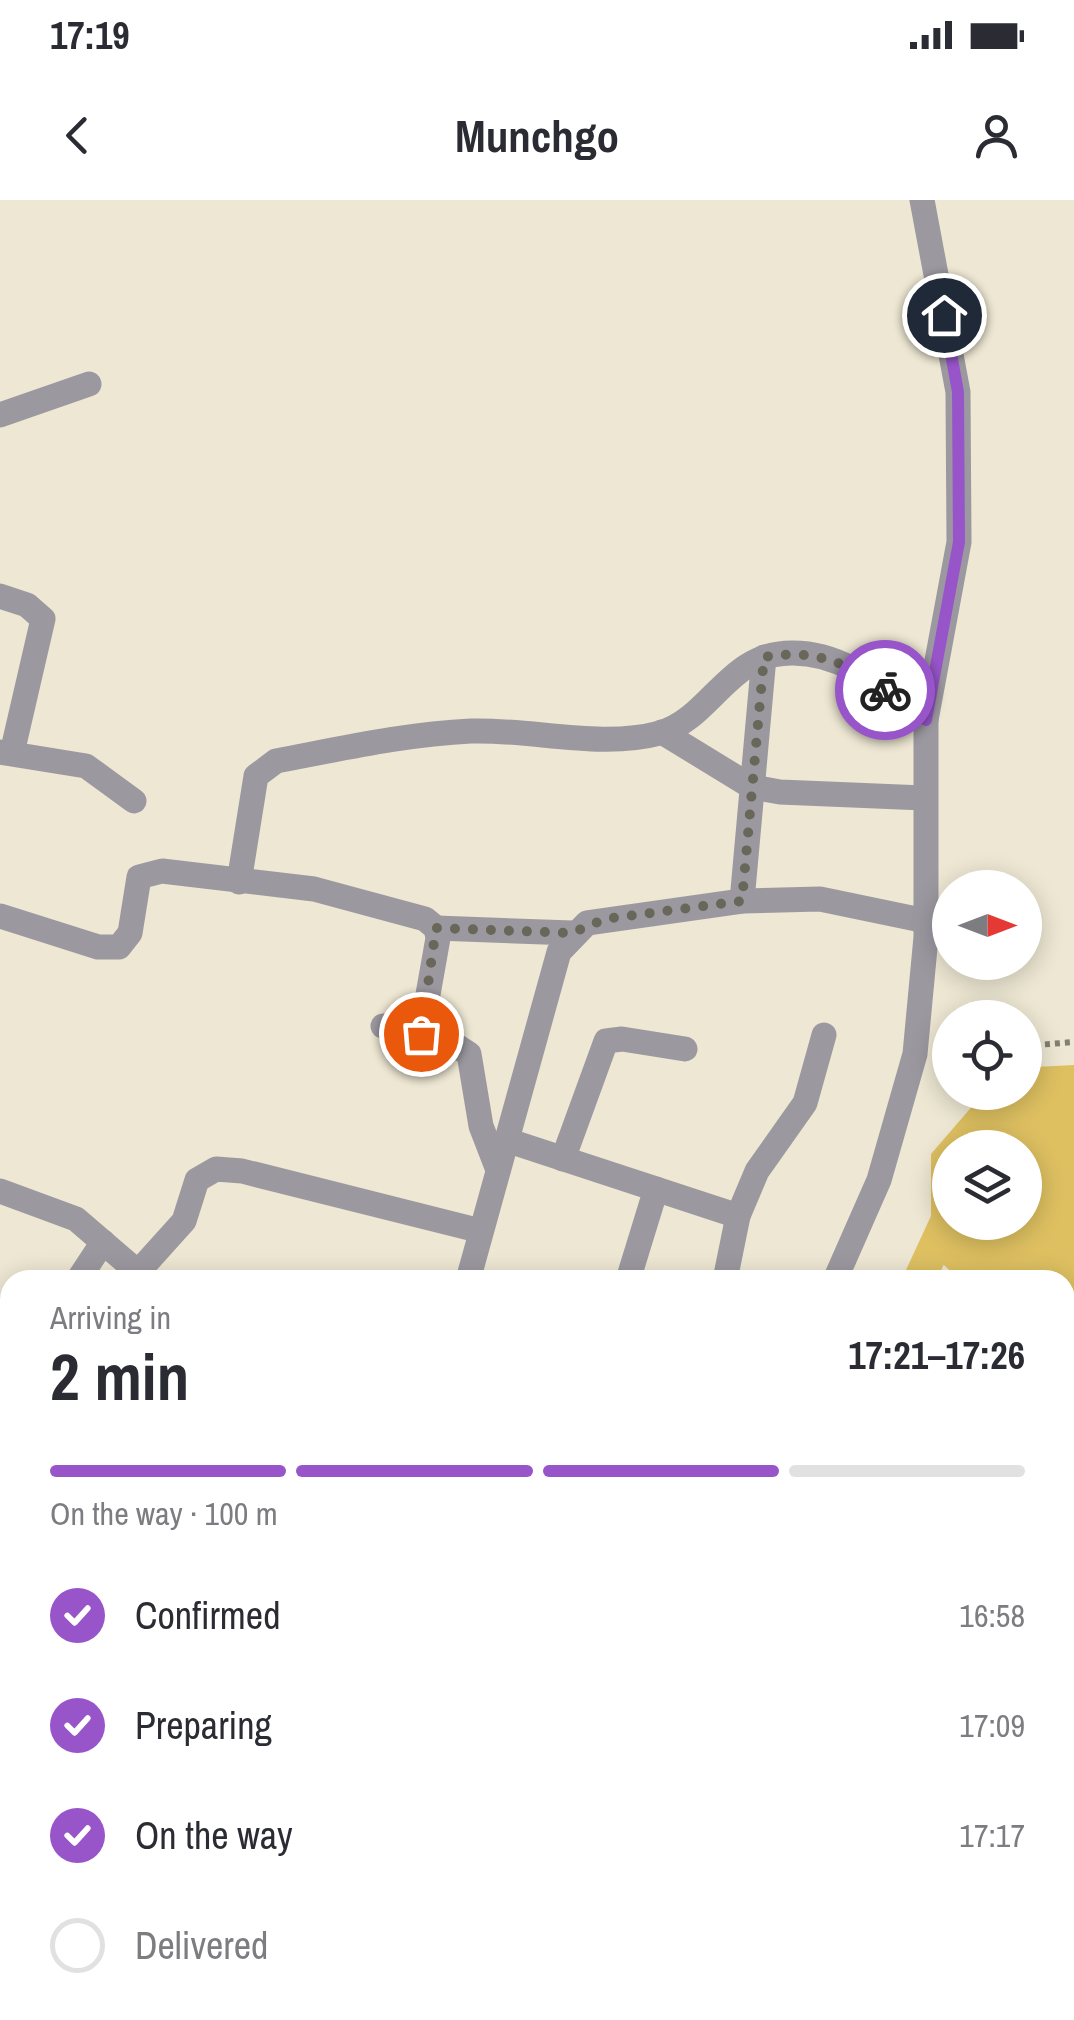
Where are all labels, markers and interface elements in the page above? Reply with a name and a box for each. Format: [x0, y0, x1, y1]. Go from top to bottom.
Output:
text: 17:19 [50, 10, 130, 61]
text: Munchgo [455, 105, 619, 166]
icon: back [50, 108, 105, 163]
icon: person [969, 108, 1024, 163]
pin [902, 273, 987, 358]
icon: home [917, 288, 972, 343]
courier [835, 640, 935, 740]
icon: bike [858, 663, 913, 718]
north arrow [932, 870, 1042, 980]
map controls [932, 870, 1042, 1240]
pin [379, 992, 464, 1077]
button: locate [932, 1000, 1042, 1110]
icon: bag [394, 1007, 449, 1062]
button: layers [932, 1130, 1042, 1240]
text: Arriving in [50, 1296, 171, 1339]
text: 17:21–17:26 [848, 1330, 1025, 1381]
text: 2 min [50, 1333, 189, 1420]
text: On the way · 100 m [50, 1492, 278, 1535]
icon: check [50, 1588, 105, 1643]
text: Confirmed [135, 1590, 280, 1641]
text: 16:58 [959, 1594, 1025, 1637]
icon: check [50, 1698, 105, 1753]
text: Preparing [135, 1700, 272, 1751]
text: 17:09 [959, 1704, 1025, 1747]
icon: check [50, 1808, 105, 1863]
text: On the way [135, 1810, 293, 1861]
text: 17:17 [959, 1814, 1025, 1857]
text: Delivered [135, 1920, 268, 1971]

